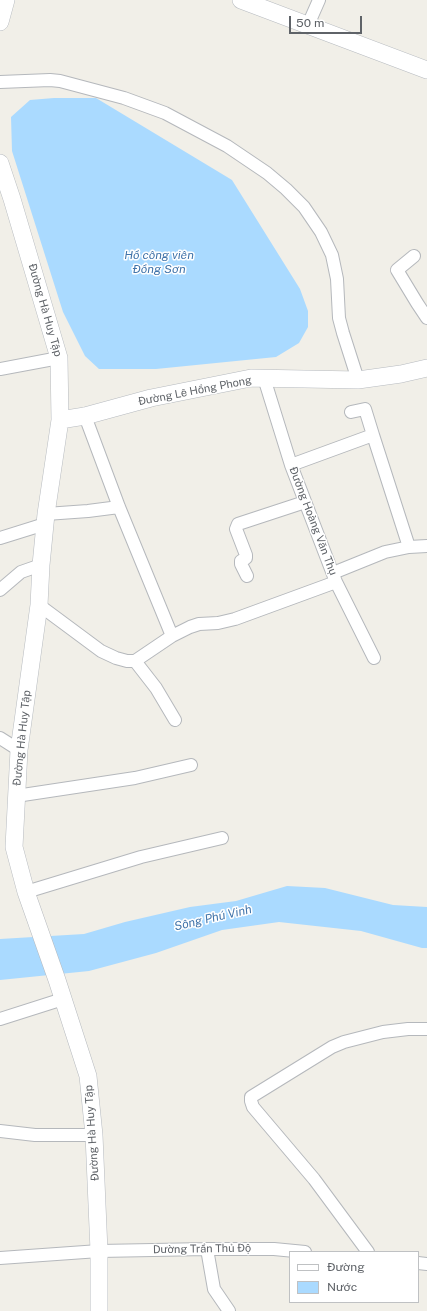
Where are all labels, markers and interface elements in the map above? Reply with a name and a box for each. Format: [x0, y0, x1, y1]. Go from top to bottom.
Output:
scale bar [291, 8, 364, 34]
text: 50 m [296, 16, 324, 30]
water label: Hồ công viên Đồng Sơn [124, 248, 194, 276]
street label: Đường Hà Huy Tập [25, 262, 65, 358]
street label: Đường Lê Hồng Phong [137, 374, 253, 408]
street label: Đường Hoàng Văn Thụ [286, 465, 340, 577]
street label: Đường Hà Huy Tập [10, 689, 34, 787]
water label: Sông Phú Vinh [173, 902, 253, 934]
street label: Đường Hà Huy Tập [82, 1085, 102, 1181]
street label: Dường Trần Thủ Độ [153, 1242, 251, 1256]
legend [289, 1251, 419, 1303]
text: Đường [327, 1260, 365, 1274]
text: Nước [327, 1280, 357, 1294]

